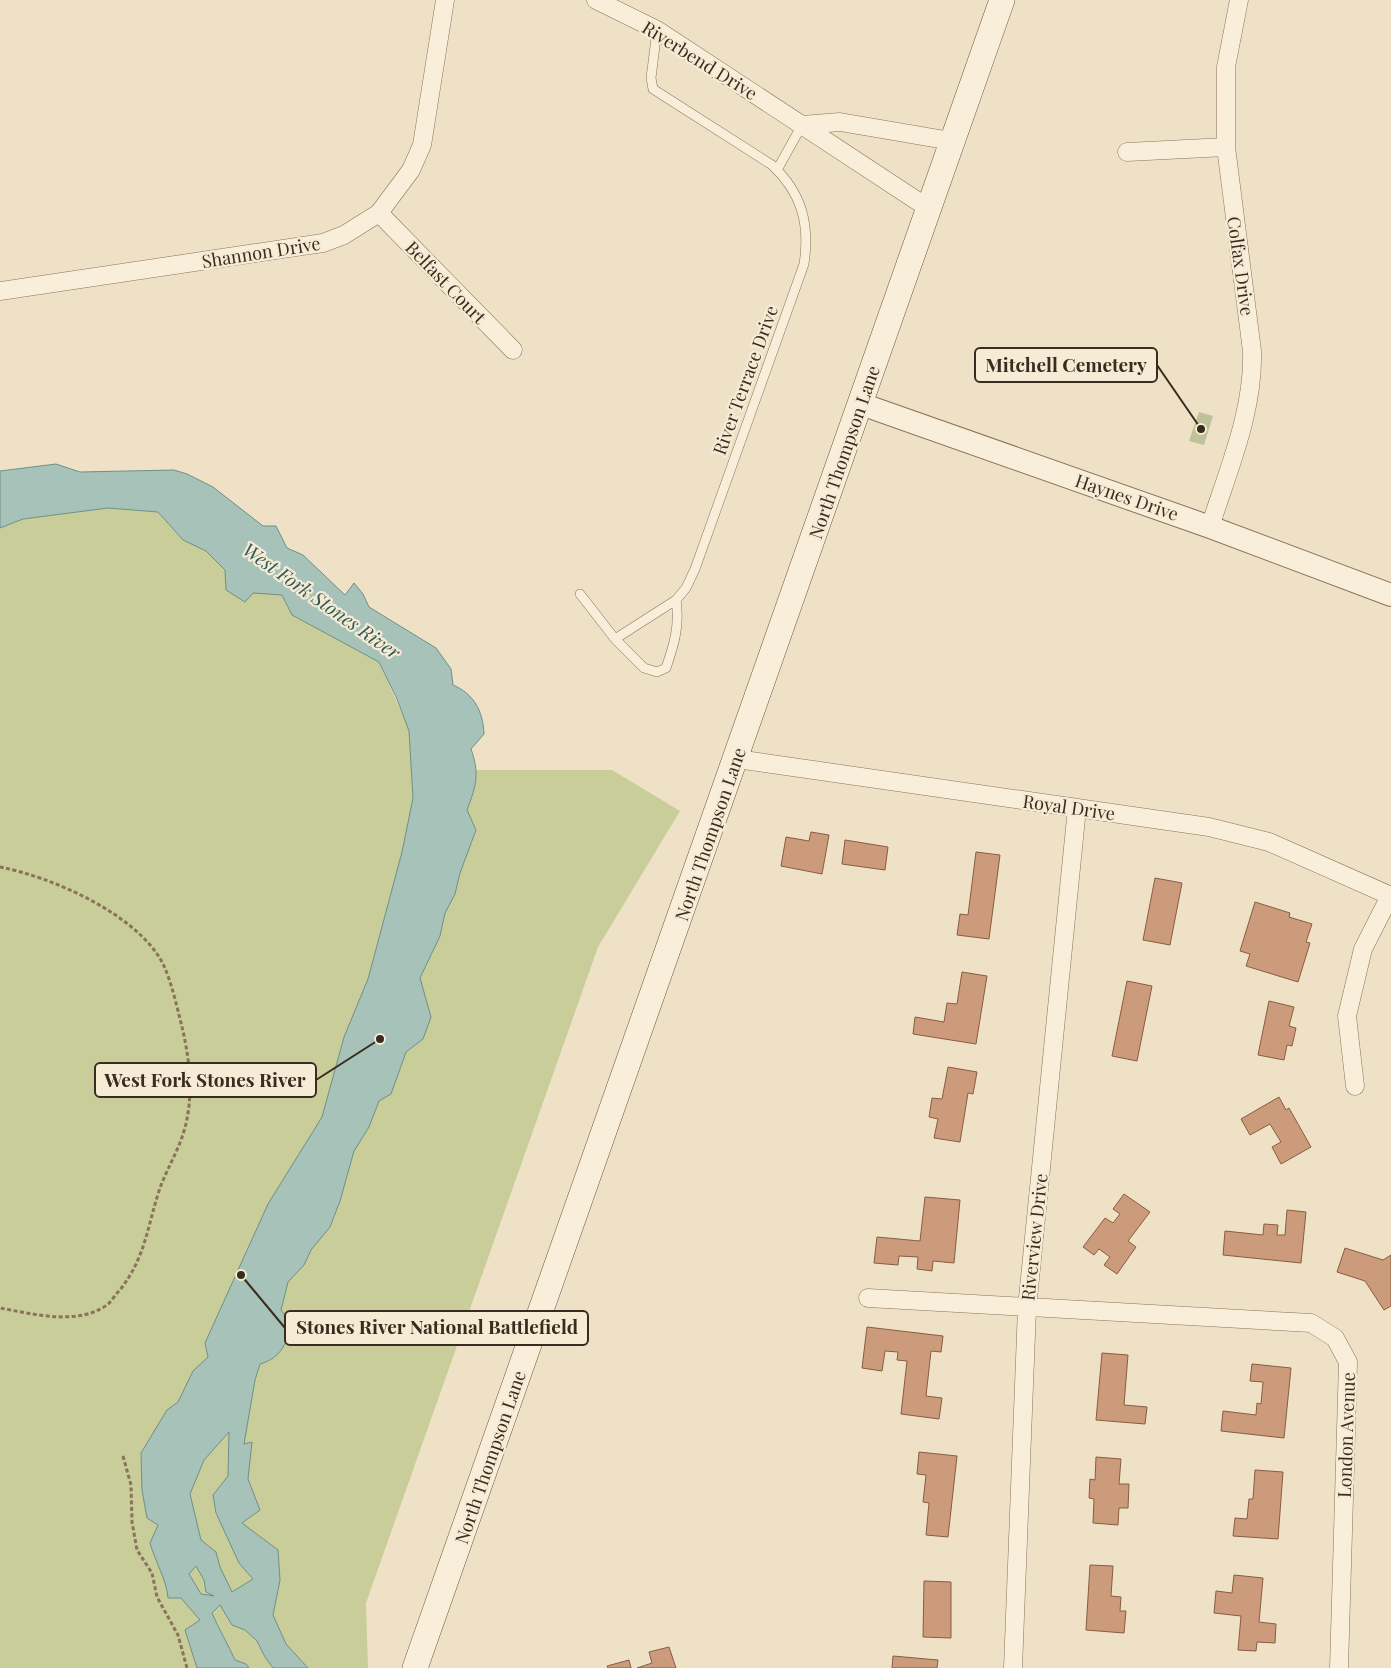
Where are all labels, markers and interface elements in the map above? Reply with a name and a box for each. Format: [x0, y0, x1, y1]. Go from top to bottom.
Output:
street label: Riverbend Drive [638, 15, 762, 105]
street label: Colfax Drive [1222, 215, 1260, 317]
street label: Shannon Drive [200, 231, 322, 273]
street label: Belfast Court [401, 236, 492, 329]
street label: River Terrace Drive [707, 302, 783, 458]
callout: Mitchell Cemetery [975, 348, 1157, 382]
text: Mitchell Cemetery [985, 351, 1147, 377]
street label: North Thompson Lane [803, 362, 885, 542]
street label: Haynes Drive [1072, 468, 1182, 526]
water label: West Fork Stones River [238, 536, 407, 665]
street label: North Thompson Lane [669, 744, 751, 924]
street label: Royal Drive [1021, 789, 1117, 825]
callout: West Fork Stones River [95, 1063, 316, 1097]
text: West Fork Stones River [103, 1066, 306, 1092]
street label: Riverview Drive [1015, 1172, 1053, 1302]
callout: Stones River National Battlefield [285, 1311, 588, 1345]
text: Stones River National Battlefield [296, 1313, 579, 1339]
street label: North Thompson Lane [449, 1367, 531, 1547]
street label: London Avenue [1332, 1372, 1360, 1498]

